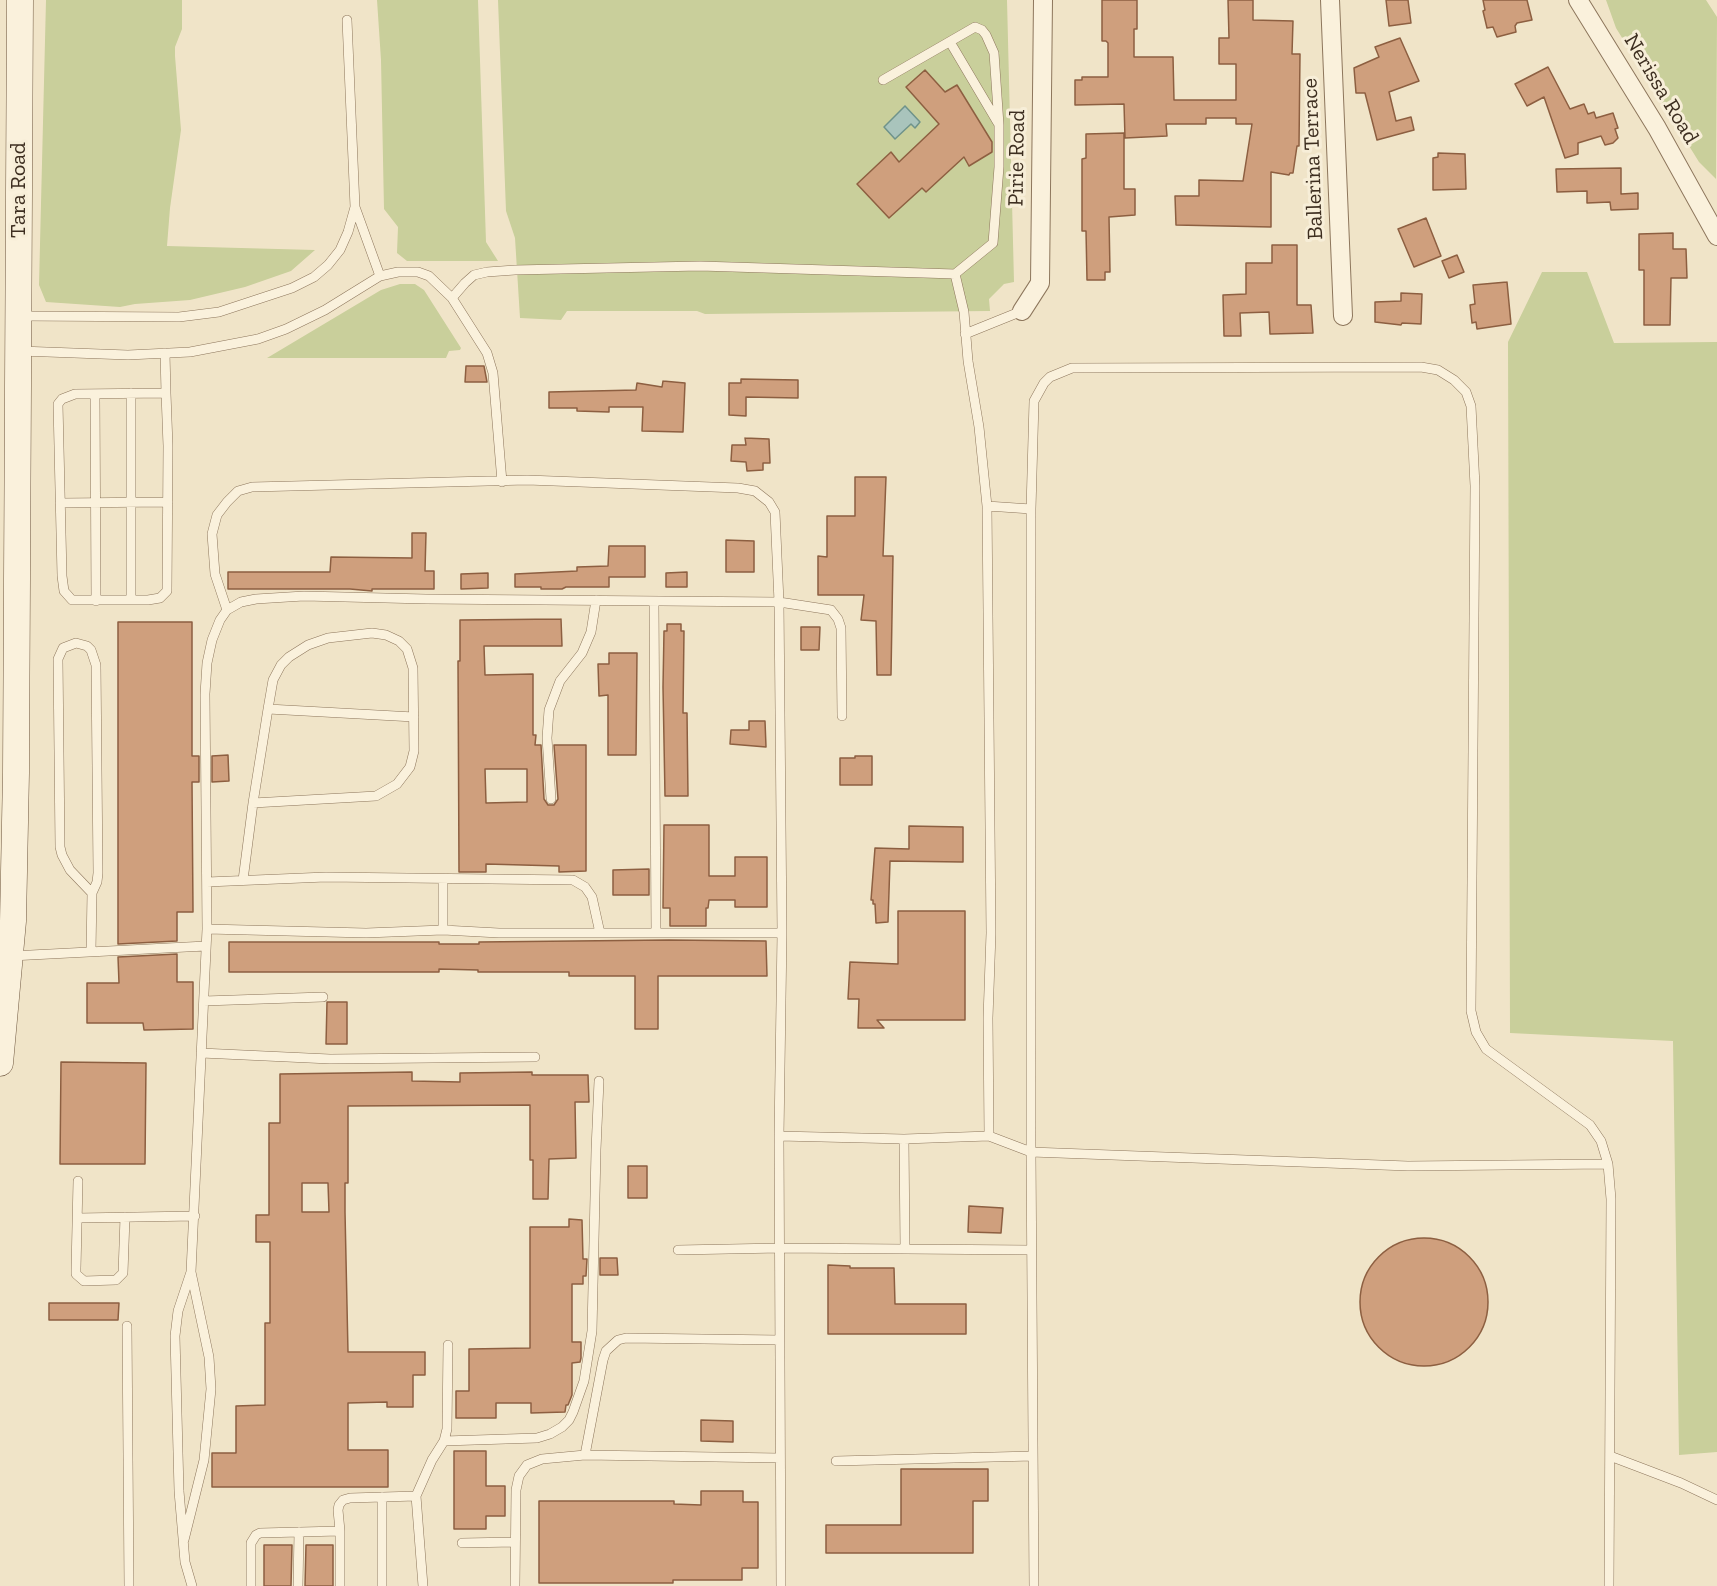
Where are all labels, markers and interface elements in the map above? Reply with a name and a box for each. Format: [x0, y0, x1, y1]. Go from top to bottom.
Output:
street label: Nerissa Road [1618, 29, 1704, 149]
street label: Ballerina Terrace [1297, 78, 1329, 240]
street label: Pirie Road [1003, 109, 1031, 207]
street label: Tara Road [6, 142, 32, 238]

